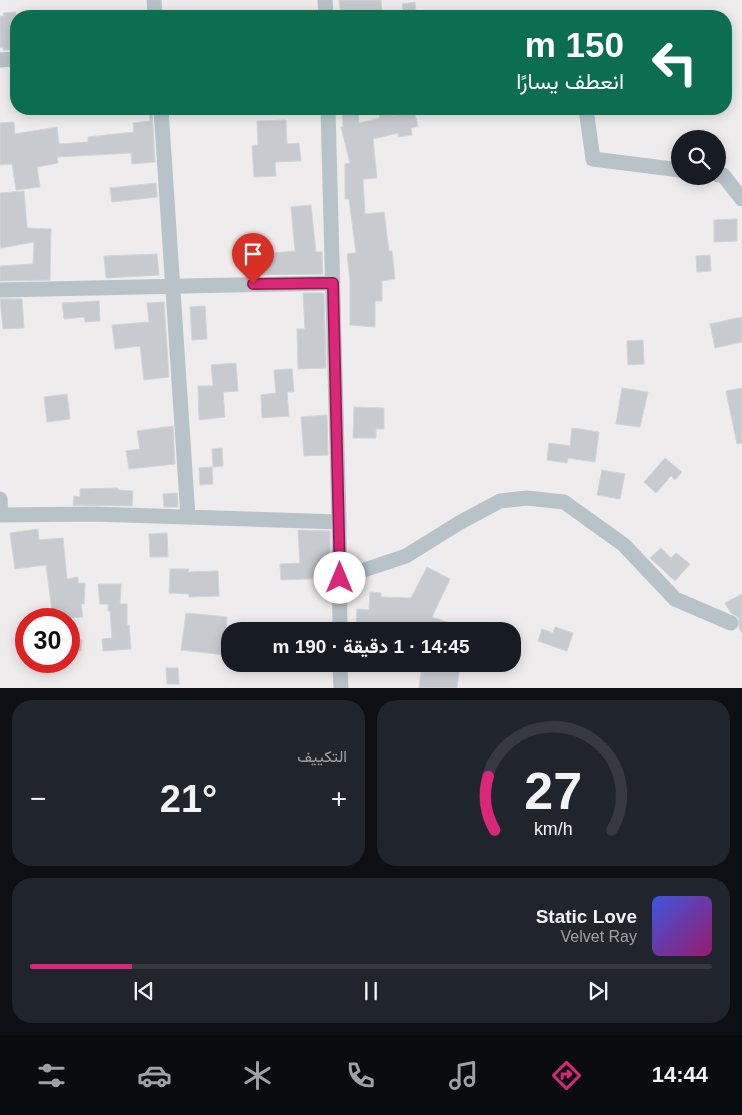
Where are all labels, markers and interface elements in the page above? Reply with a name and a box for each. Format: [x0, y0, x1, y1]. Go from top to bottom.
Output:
text: 150 m [525, 25, 624, 64]
icon: left [642, 30, 707, 95]
text: انعطف يسارًا [516, 69, 624, 94]
map controls [671, 130, 726, 185]
button: search [671, 130, 726, 185]
pin [232, 233, 274, 284]
icon: arrive [239, 240, 267, 268]
position arrow [313, 551, 365, 603]
speed limit sign: 30 [15, 608, 80, 673]
text: 14:45 · 1 دقيقة · 190 m [273, 636, 469, 657]
text: التكييف [297, 748, 347, 765]
text: 27 [525, 762, 582, 820]
text: 21° [160, 778, 217, 820]
text: − [30, 783, 46, 814]
text: + [331, 783, 347, 814]
text: km/h [534, 819, 573, 839]
text: Static Love [536, 906, 637, 927]
text: Velvet Ray [561, 928, 637, 945]
icon: previous [130, 977, 158, 1005]
icon: pause [357, 977, 385, 1005]
icon: next [584, 977, 612, 1005]
icon: filters [34, 1058, 69, 1093]
icon: car [137, 1058, 172, 1093]
icon: climate [240, 1058, 275, 1093]
icon: phone [343, 1058, 378, 1093]
icon: music [446, 1058, 481, 1093]
icon: directions [549, 1058, 584, 1093]
text: 14:44 [652, 1062, 708, 1087]

